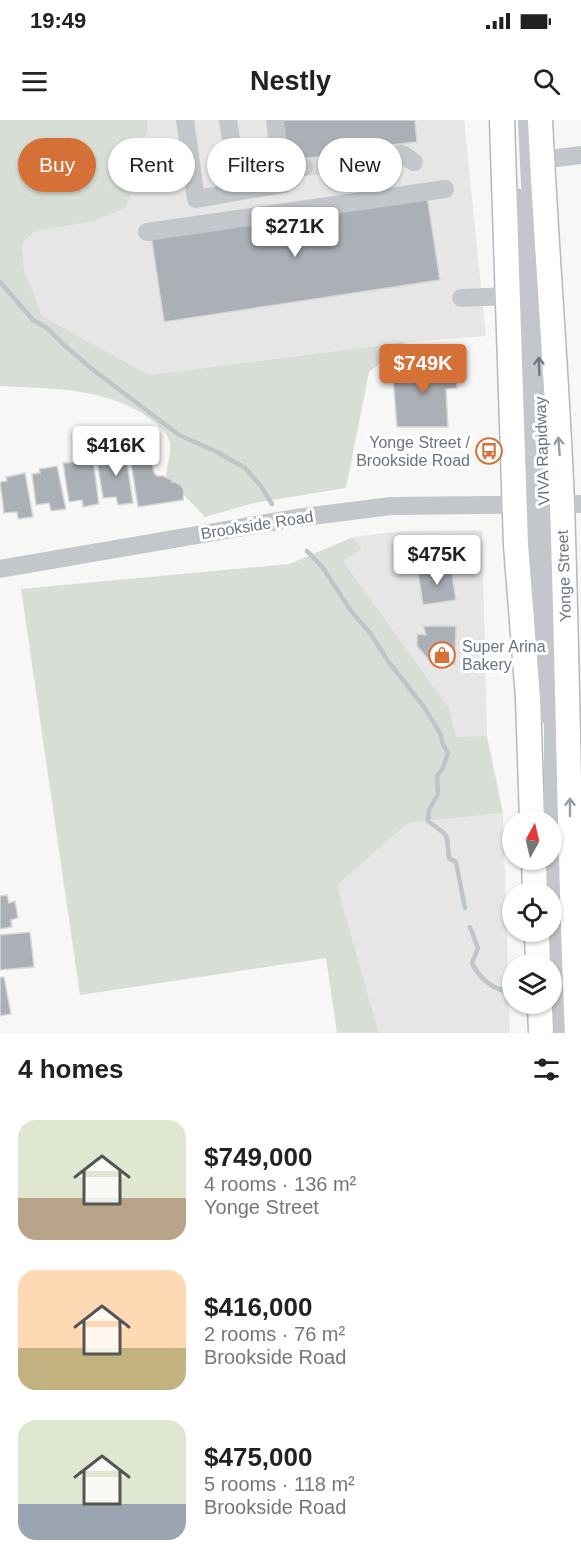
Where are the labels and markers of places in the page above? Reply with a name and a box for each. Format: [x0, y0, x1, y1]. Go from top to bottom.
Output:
pin: $271K [253, 207, 337, 258]
pin: $749K [381, 344, 465, 395]
pin: $416K [74, 426, 158, 477]
place label: Yonge Street / Brookside Road [356, 434, 471, 469]
bus stop icon: Yonge Street / Brookside Road [474, 436, 504, 466]
pin: $475K [395, 535, 479, 586]
place label: Super Arina Bakery [462, 638, 546, 673]
shop icon: Super Arina Bakery [427, 640, 457, 670]

